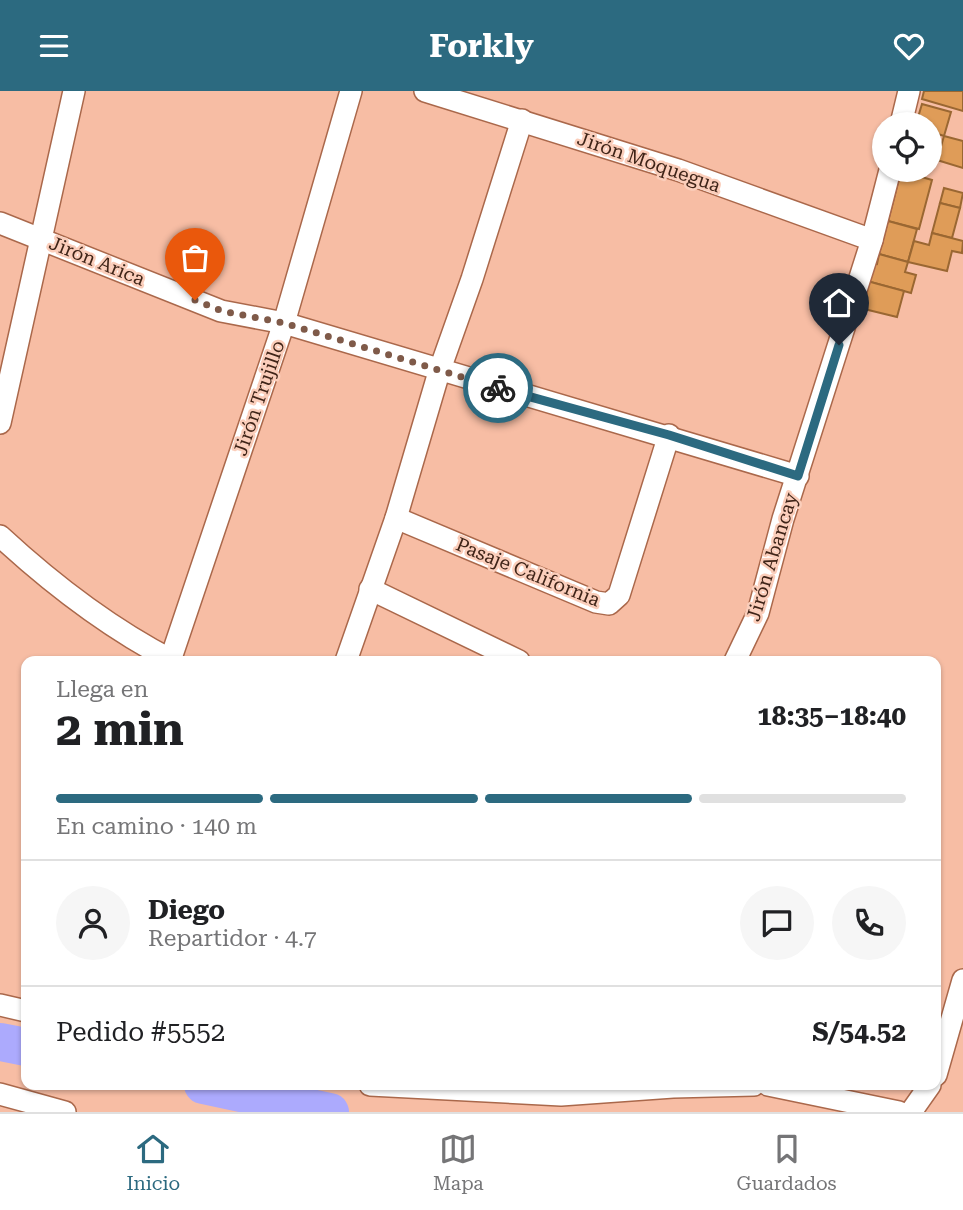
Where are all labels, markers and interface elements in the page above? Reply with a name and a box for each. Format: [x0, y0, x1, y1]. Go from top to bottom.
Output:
icon: menu [35, 27, 73, 65]
text: Forkly [429, 27, 534, 65]
icon: heart [890, 27, 928, 65]
map controls [872, 112, 942, 182]
button: locate [872, 112, 942, 182]
street label: Jirón Moquegua [574, 127, 724, 198]
pin [165, 228, 225, 300]
street label: Jirón Arica [46, 231, 149, 291]
icon: bag [176, 239, 214, 277]
pin [809, 273, 869, 345]
icon: home [820, 284, 858, 322]
street label: Jirón Trujillo [229, 337, 289, 459]
courier [463, 353, 533, 423]
icon: bike [479, 369, 517, 407]
street label: Jirón Abancay [742, 489, 803, 624]
street label: Pasaje California [453, 533, 604, 612]
text: Llega en [56, 676, 148, 703]
text: 18:35–18:40 [757, 701, 906, 731]
text: 2 min [56, 702, 184, 756]
text: En camino · 140 m [56, 813, 257, 840]
button: person [56, 886, 130, 960]
button: chat [740, 886, 814, 960]
button: phone [832, 886, 906, 960]
text: Diego [148, 895, 225, 925]
text: Repartidor · 4.7 [148, 925, 317, 952]
text: Pedido #5552 [56, 1017, 225, 1047]
text: S/54.52 [812, 1017, 906, 1047]
tab: Inicio [126, 1130, 180, 1195]
tab: Mapa [433, 1130, 484, 1195]
tab: Guardados [736, 1130, 837, 1195]

